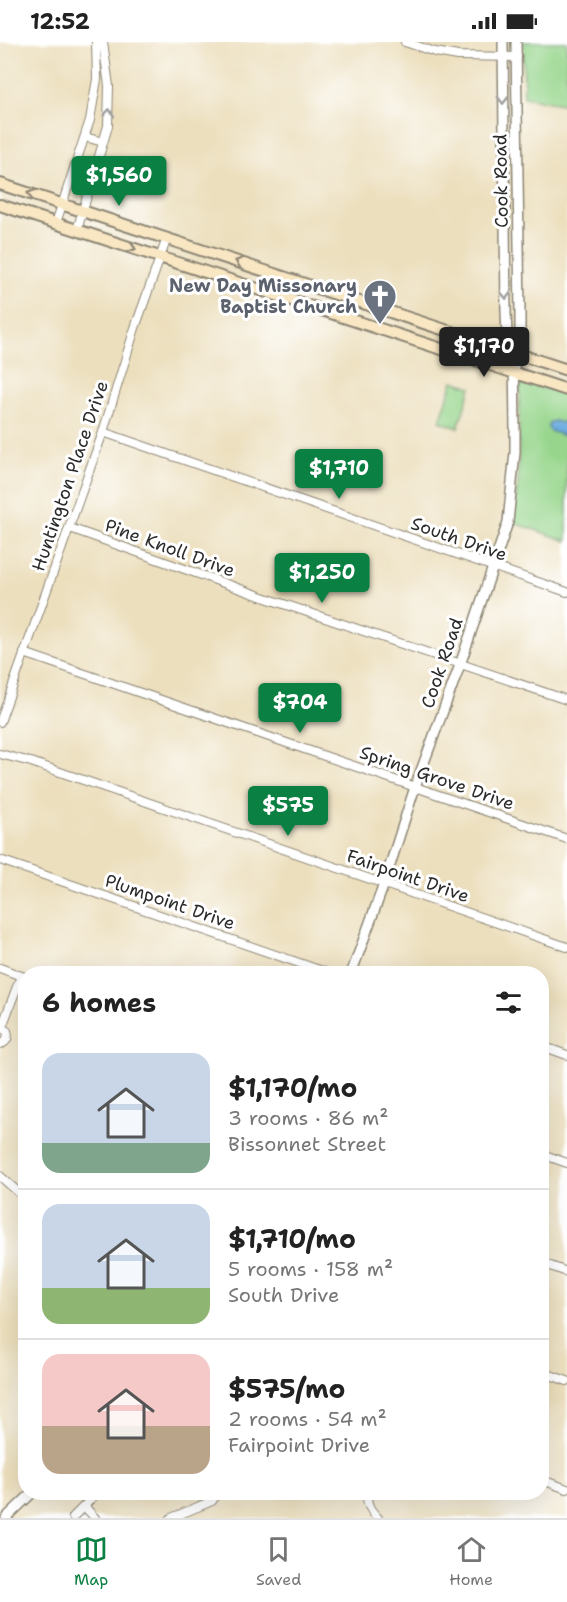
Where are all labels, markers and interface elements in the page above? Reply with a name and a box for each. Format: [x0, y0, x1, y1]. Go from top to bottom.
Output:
text: 12:52 [30, 7, 90, 36]
one-way arrow [497, 96, 509, 105]
one-way arrow [102, 108, 115, 117]
street label: Cook Road [488, 134, 514, 228]
pin: $1,560 [70, 156, 168, 207]
text: $1,560 [85, 162, 153, 188]
one-way arrow [26, 189, 37, 201]
one-way arrow [126, 241, 137, 253]
one-way arrow [234, 256, 245, 269]
place label: New Day Missonary Baptist Church [169, 274, 357, 319]
church icon: New Day Missonary Baptist Church [362, 278, 398, 325]
one-way arrow [500, 291, 512, 300]
pin: $1,170 [435, 327, 533, 378]
text: $1,170 [453, 333, 515, 359]
street label: Huntington Place Drive [26, 378, 114, 574]
pin: $1,710 [290, 449, 388, 500]
text: $1,710 [309, 455, 369, 481]
street label: South Drive [408, 511, 510, 567]
street label: Pine Knoll Drive [102, 513, 238, 583]
pin: $1,250 [273, 553, 371, 604]
text: $1,250 [289, 559, 355, 585]
street label: Cook Road [415, 615, 469, 711]
pin: $704 [264, 683, 336, 734]
text: $704 [272, 689, 328, 715]
street label: Spring Grove Drive [356, 740, 518, 816]
pin: $575 [252, 786, 324, 837]
text: $575 [262, 792, 314, 818]
street label: Fairpoint Drive [344, 844, 472, 908]
street label: Plumpoint Drive [102, 868, 238, 936]
text: 6 homes [42, 985, 156, 1020]
icon: filters [492, 986, 525, 1019]
text: $1,170/mo [228, 1070, 357, 1105]
icon: home [90, 1077, 162, 1149]
text: 3 rooms · 86 m² [228, 1105, 388, 1131]
text: Bissonnet Street [228, 1131, 386, 1157]
text: $1,710/mo [228, 1221, 356, 1256]
icon: home [90, 1228, 162, 1300]
text: 5 rooms · 158 m² [228, 1256, 393, 1282]
text: South Drive [228, 1282, 339, 1308]
text: $575/mo [228, 1371, 345, 1406]
icon: home [90, 1378, 162, 1450]
text: 2 rooms · 54 m² [228, 1406, 387, 1432]
text: Fairpoint Drive [228, 1432, 370, 1458]
tab: Map [74, 1533, 108, 1590]
tab: Saved [256, 1533, 301, 1590]
tab: Home [449, 1533, 493, 1590]

